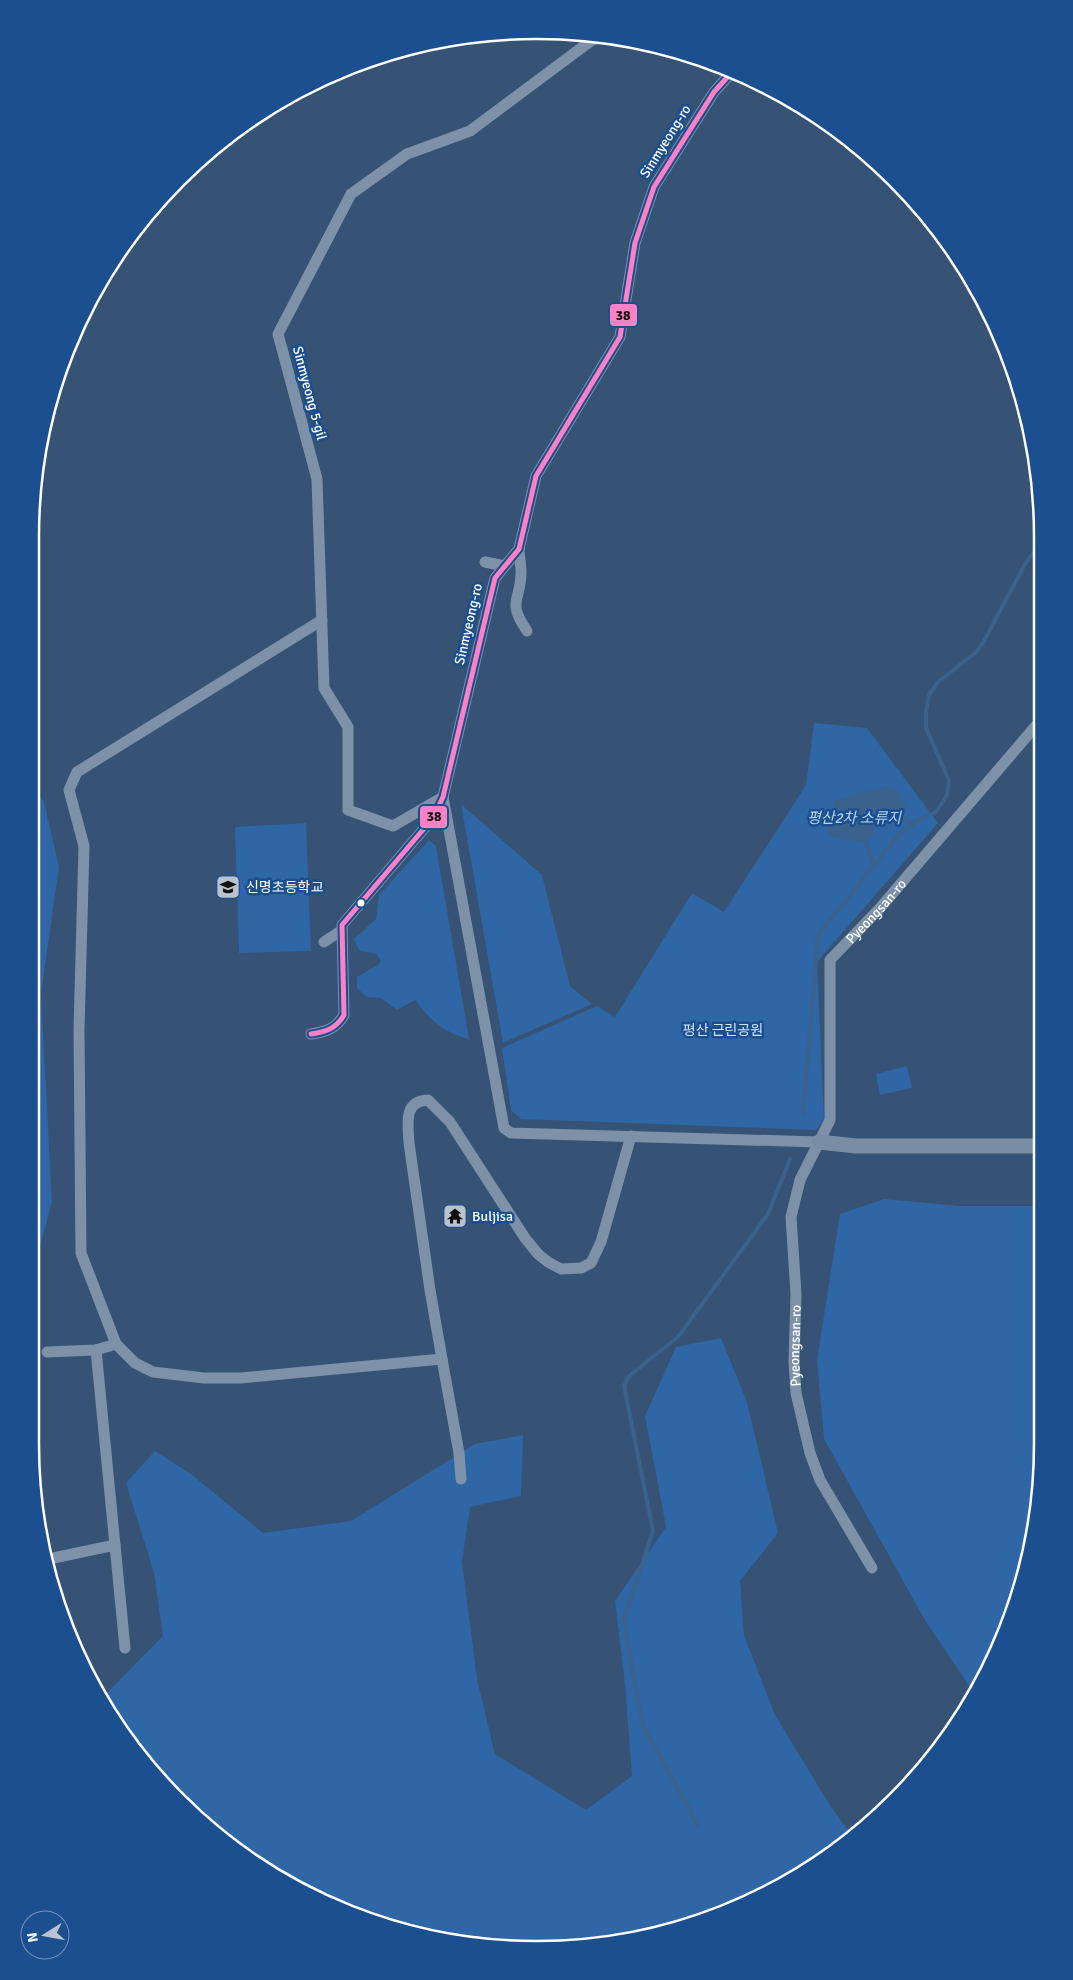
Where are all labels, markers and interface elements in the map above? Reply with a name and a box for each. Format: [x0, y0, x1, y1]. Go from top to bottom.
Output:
street label: Sinmyeong-ro [636, 102, 695, 181]
line badge: 38 [609, 303, 638, 327]
text: 38 [615, 307, 631, 324]
street label: Sinmyeong 5-gil [289, 344, 330, 442]
street label: Sinmyeong-ro [451, 582, 486, 666]
line badge: 38 [419, 805, 448, 829]
text: 38 [426, 808, 442, 825]
water label: 평산2차 소류지 [807, 809, 902, 827]
school or university icon: 신명초등학교 [215, 874, 241, 900]
street label: Pyeongsan-ro [842, 876, 910, 947]
place label: 신명초등학교 [246, 879, 323, 896]
unlabelled marker [356, 898, 366, 908]
park label: 평산 근린공원 [683, 1022, 763, 1039]
temple icon: Buljisa [442, 1203, 468, 1229]
place label: Buljisa [472, 1208, 513, 1225]
street label: Pyeongsan-ro [786, 1305, 805, 1387]
north arrow [20, 1910, 70, 1960]
text: N [23, 1931, 42, 1944]

